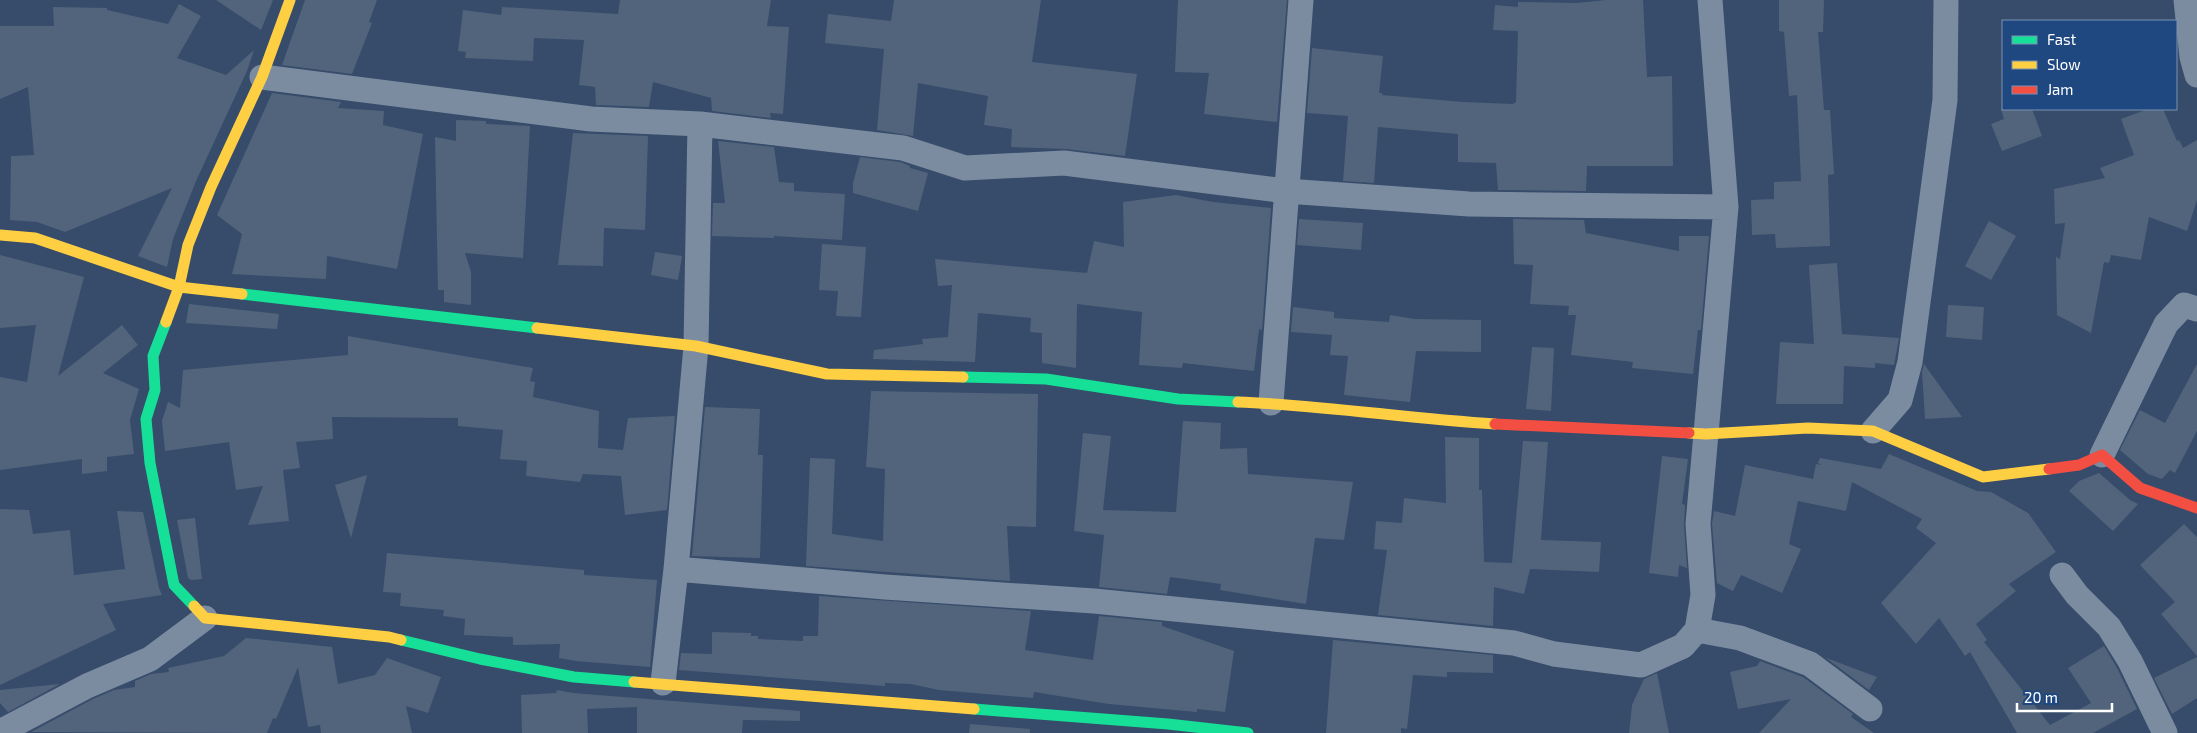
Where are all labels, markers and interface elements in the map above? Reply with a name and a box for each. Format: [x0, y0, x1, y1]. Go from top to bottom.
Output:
legend [2002, 20, 2177, 110]
text: Fast [2047, 30, 2077, 48]
text: Slow [2047, 55, 2081, 73]
text: Jam [2047, 80, 2073, 98]
scale bar [2017, 680, 2112, 712]
text: 20 m [2024, 688, 2058, 706]

